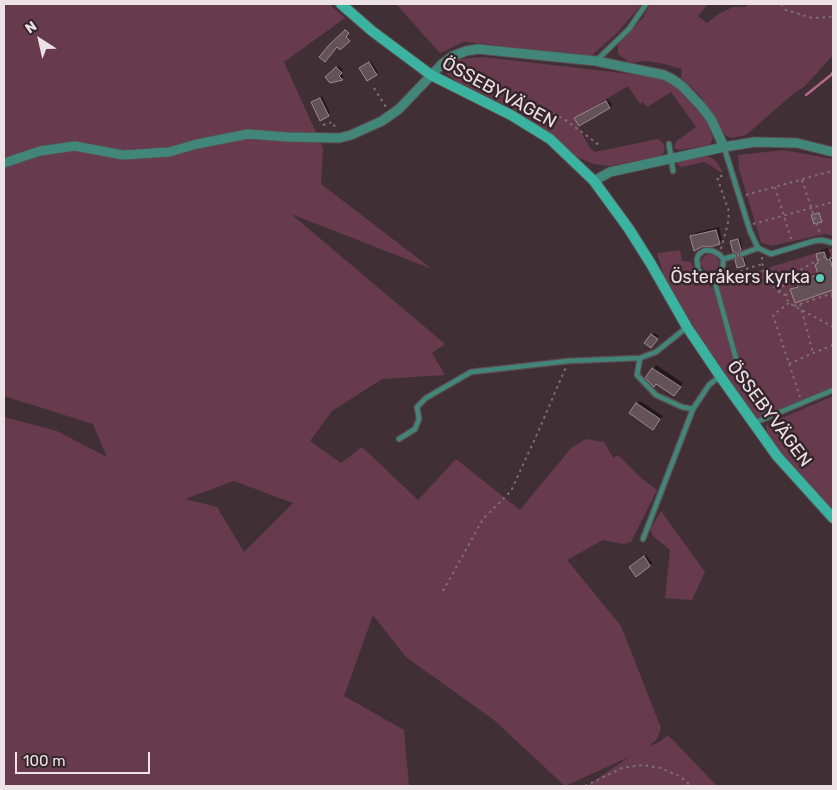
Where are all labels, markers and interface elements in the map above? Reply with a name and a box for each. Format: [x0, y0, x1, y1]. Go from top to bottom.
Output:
north arrow [15, 15, 65, 65]
text: N [22, 17, 40, 37]
street label: ÖSSEBYVÄGEN [438, 53, 560, 133]
place label: Österåkers kyrka [670, 267, 810, 289]
marker: Österåkers kyrka [814, 272, 826, 284]
street label: ÖSSEBYVÄGEN [722, 357, 816, 471]
scale bar [18, 742, 152, 774]
text: 100 m [23, 752, 65, 770]

